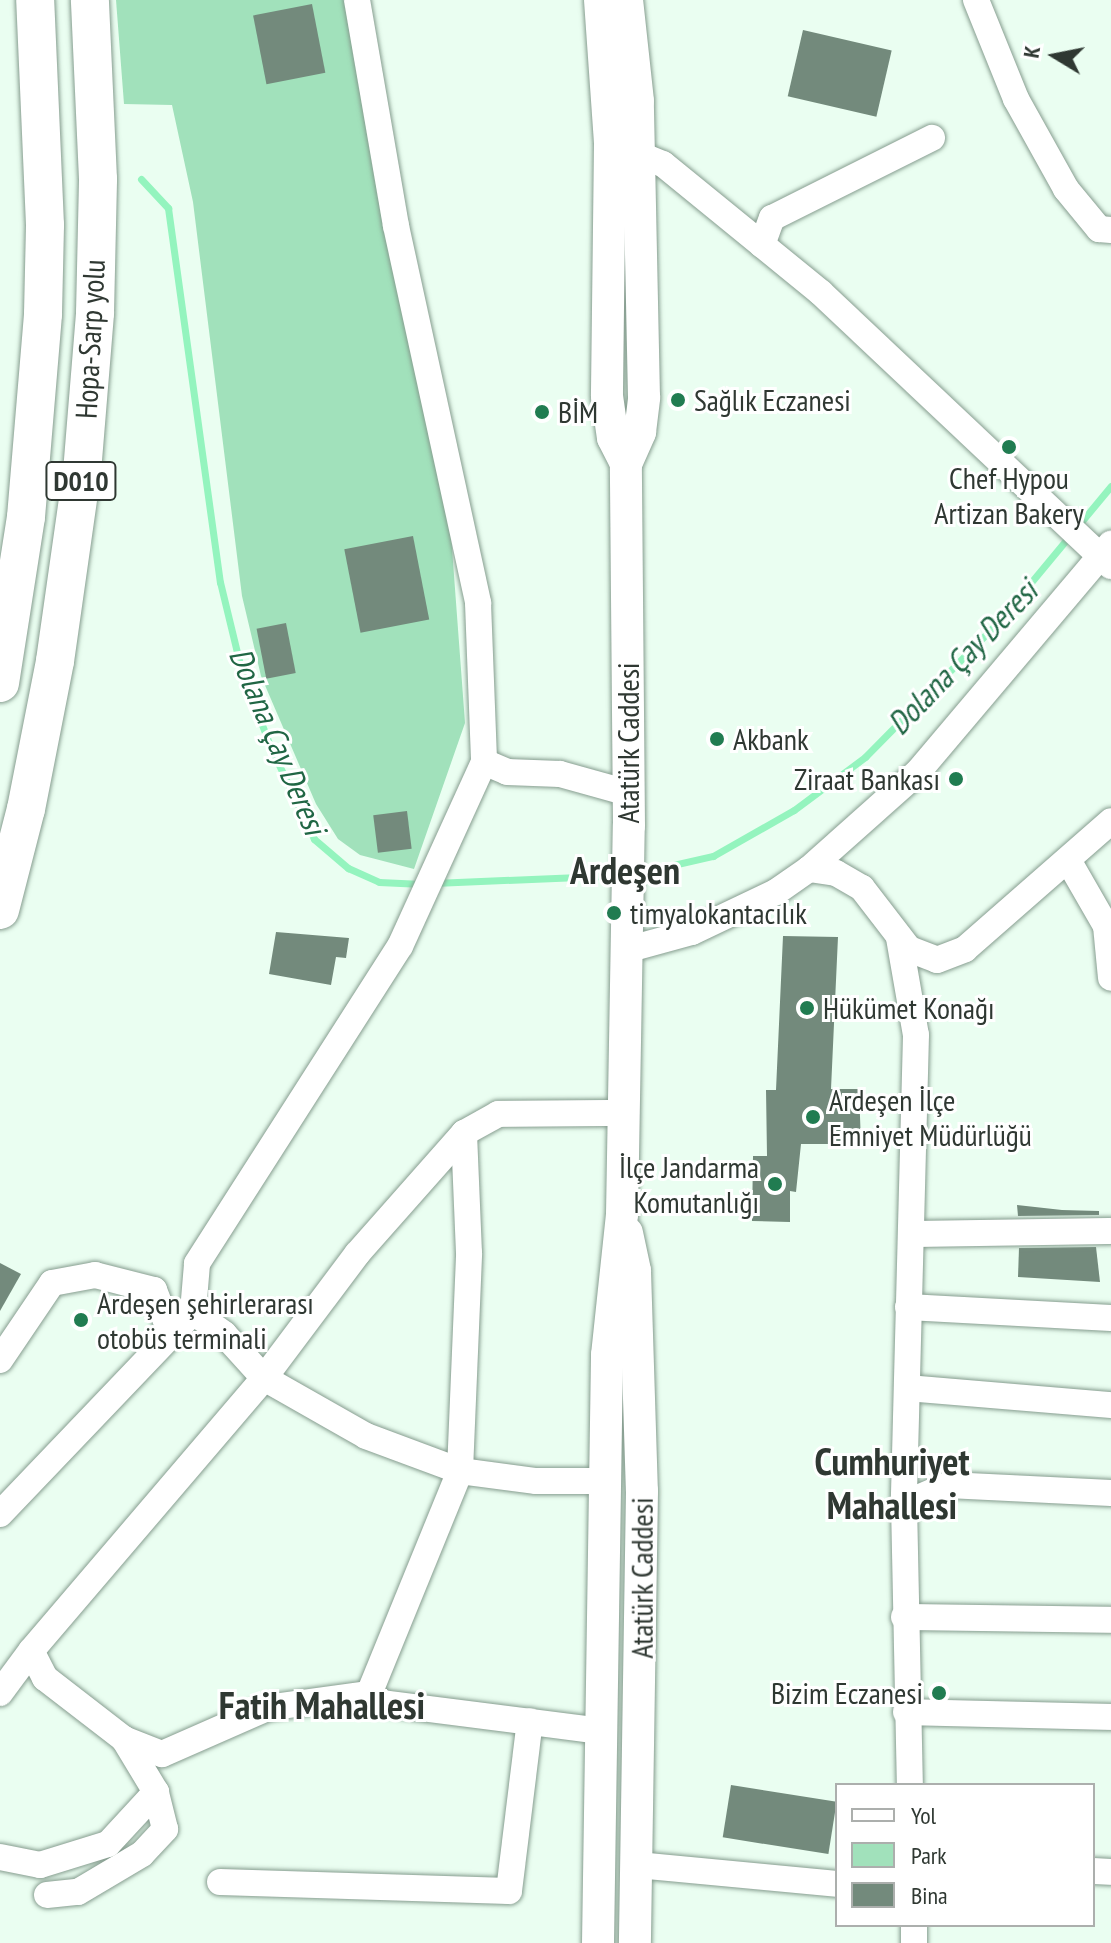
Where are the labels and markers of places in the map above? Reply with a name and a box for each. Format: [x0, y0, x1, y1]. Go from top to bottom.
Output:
place label: Sağlık Eczanesi [694, 382, 851, 418]
marker: Sağlık Eczanesi [669, 391, 687, 409]
place label: BİM [558, 394, 598, 430]
marker: BİM [533, 403, 551, 421]
marker: Chef Hypou Artizan Bakery [1000, 438, 1018, 456]
place label: Chef Hypou Artizan Bakery [934, 460, 1084, 530]
place label: Akbank [733, 721, 809, 757]
marker: Akbank [708, 730, 726, 748]
place label: Ziraat Bankası [794, 761, 940, 797]
marker: Ziraat Bankası [947, 770, 965, 788]
place label: timyalokantacılık [630, 895, 807, 931]
marker: timyalokantacılık [605, 904, 623, 922]
place label: Hükümet Konağı [823, 990, 995, 1026]
marker: Hükümet Konağı [798, 999, 816, 1017]
place label: Ardeşen İlçe Emniyet Müdürlüğü [829, 1082, 1032, 1152]
marker: Ardeşen İlçe Emniyet Müdürlüğü [804, 1108, 822, 1126]
place label: İlçe Jandarma Komutanlığı [619, 1149, 759, 1220]
marker: İlçe Jandarma Komutanlığı [766, 1175, 784, 1193]
place label: Ardeşen şehirlerarası otobüs terminali [97, 1285, 314, 1356]
marker: Ardeşen şehirlerarası otobüs terminali [72, 1311, 90, 1329]
place label: Bizim Eczanesi [771, 1675, 923, 1711]
marker: Bizim Eczanesi [930, 1684, 948, 1702]

